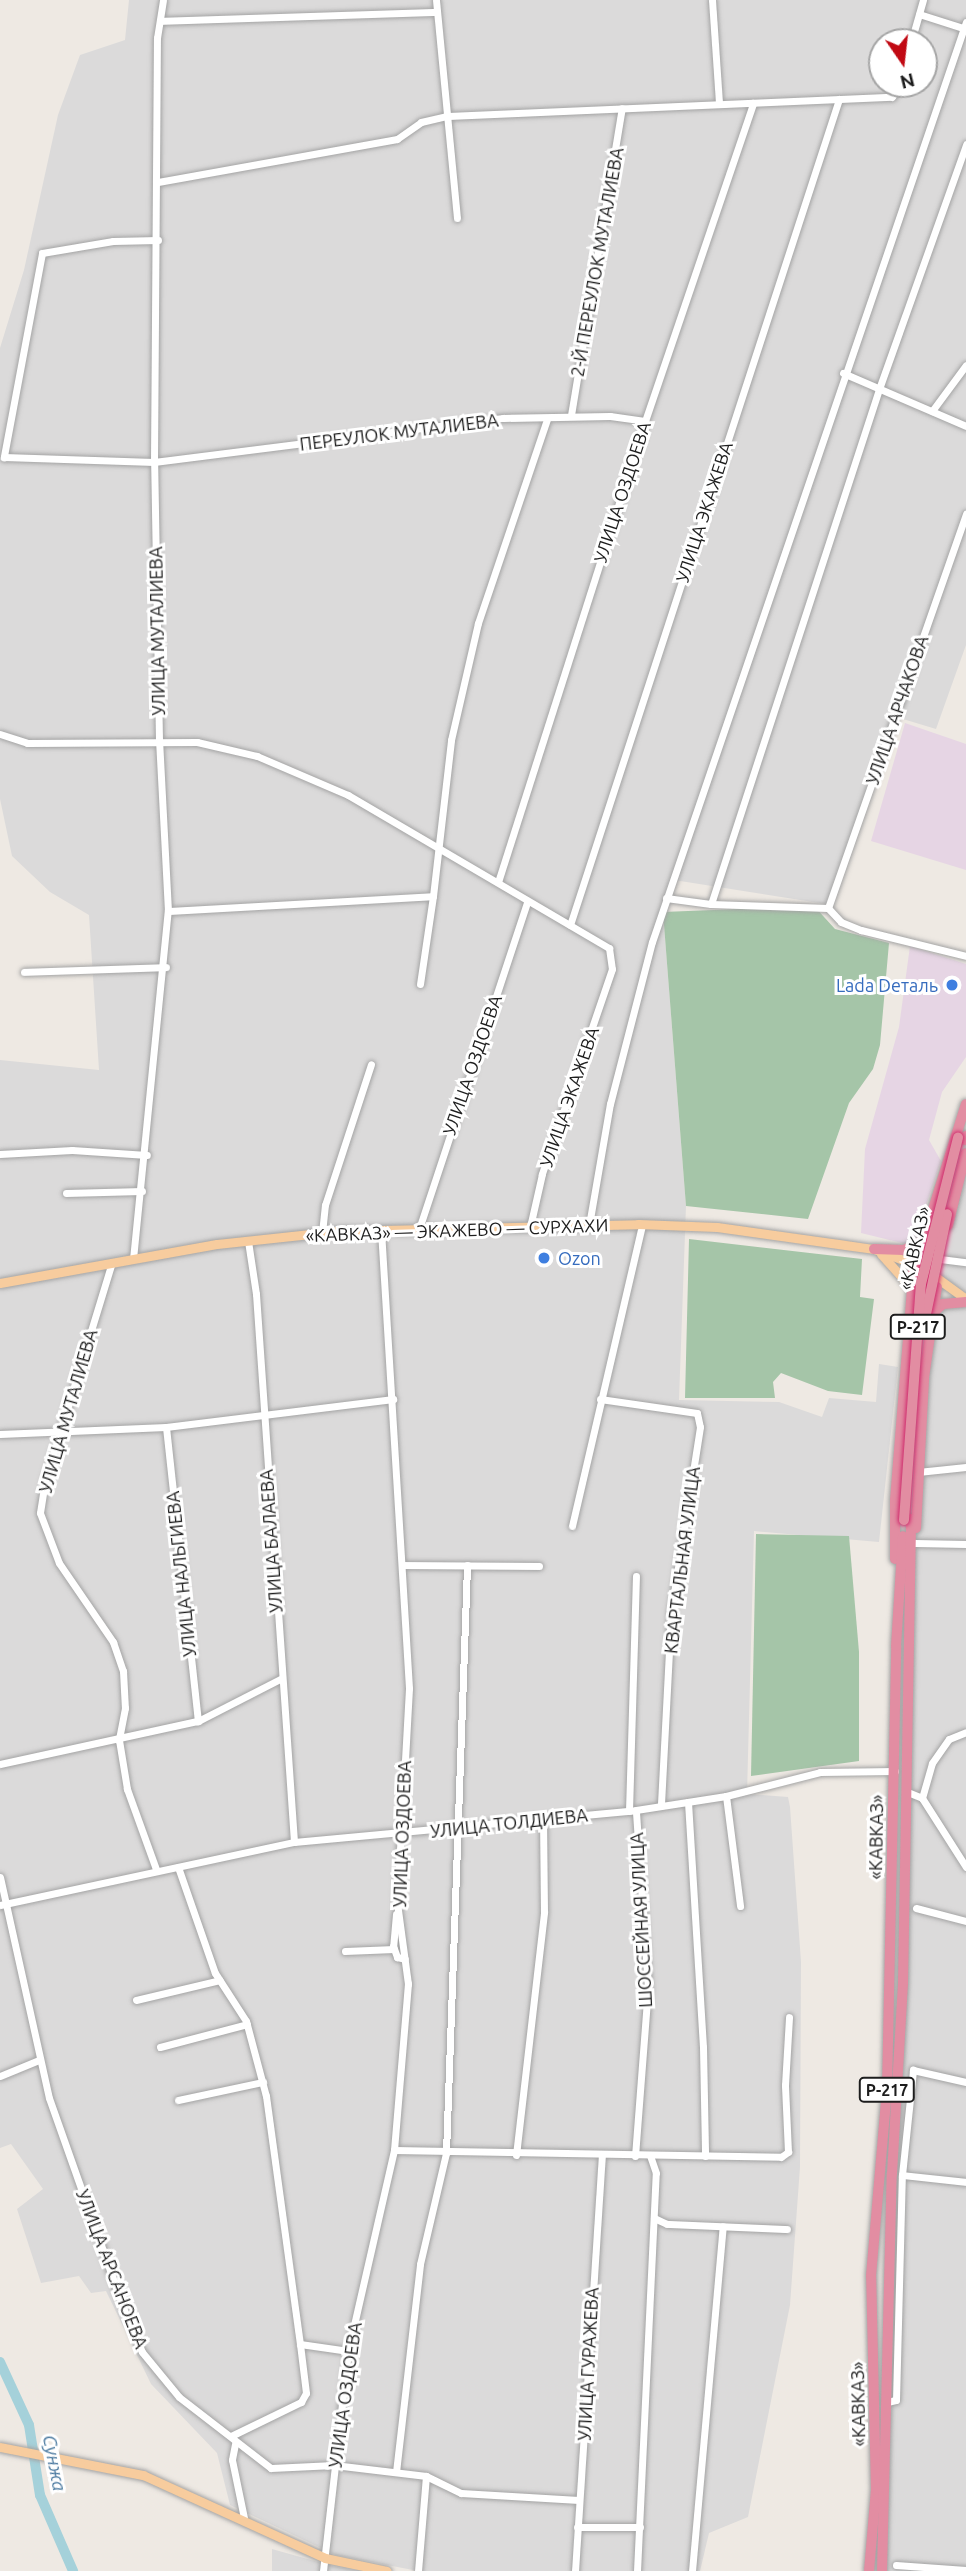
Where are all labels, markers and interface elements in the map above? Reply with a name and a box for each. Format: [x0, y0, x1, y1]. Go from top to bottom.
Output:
north arrow [868, 28, 938, 98]
text: N [898, 69, 917, 94]
street label: 2-Й ПЕРЕУЛОК МУТАЛИЕВА [566, 146, 628, 378]
street label: ПЕРЕУЛОК МУТАЛИЕВА [298, 409, 500, 455]
street label: УЛИЦА ОЗДОЕВА [589, 419, 655, 565]
street label: УЛИЦА ЭКАЖЕВА [671, 439, 737, 585]
street label: УЛИЦА МУТАЛИЕВА [145, 546, 169, 716]
street label: УЛИЦА АРЧАКОВА [861, 633, 933, 787]
place label: Lada Dеталь [836, 974, 938, 996]
marker: Lada Dеталь [944, 977, 960, 993]
street label: УЛИЦА ОЗДОЕВА [438, 992, 506, 1138]
street label: УЛИЦА ЭКАЖЕВА [535, 1024, 603, 1170]
street label: «КАВКАЗ» [894, 1204, 934, 1292]
street label: «КАВКАЗ» — ЭКАЖЕВО — СУРХАХИ [305, 1214, 609, 1246]
place label: Ozon [558, 1247, 601, 1269]
marker: Ozon [536, 1250, 552, 1266]
road number: Р-217 [888, 1315, 948, 1340]
street label: УЛИЦА МУТАЛИЕВА [34, 1327, 102, 1495]
street label: КВАРТАЛЬНАЯ УЛИЦА [660, 1465, 704, 1655]
street label: УЛИЦА БАЛАЕВА [255, 1468, 287, 1614]
street label: УЛИЦА НАЛЬГИЕВА [162, 1490, 200, 1658]
street label: УЛИЦА ОЗДОЕВА [389, 1760, 415, 1908]
street label: «КАВКАЗ» [864, 1794, 888, 1880]
street label: УЛИЦА ТОЛДИЕВА [429, 1804, 589, 1842]
street label: ШОССЕЙНАЯ УЛИЦА [626, 1832, 656, 2008]
road number: Р-217 [857, 2078, 917, 2102]
street label: УЛИЦА АРСАНОЕВА [72, 2186, 152, 2352]
street label: УЛИЦА ГУРАЖЕВА [573, 2287, 603, 2441]
street label: УЛИЦА ОЗДОЕВА [324, 2321, 366, 2469]
street label: «КАВКАЗ» [846, 2361, 870, 2447]
water label: Сунжа [37, 2433, 71, 2493]

